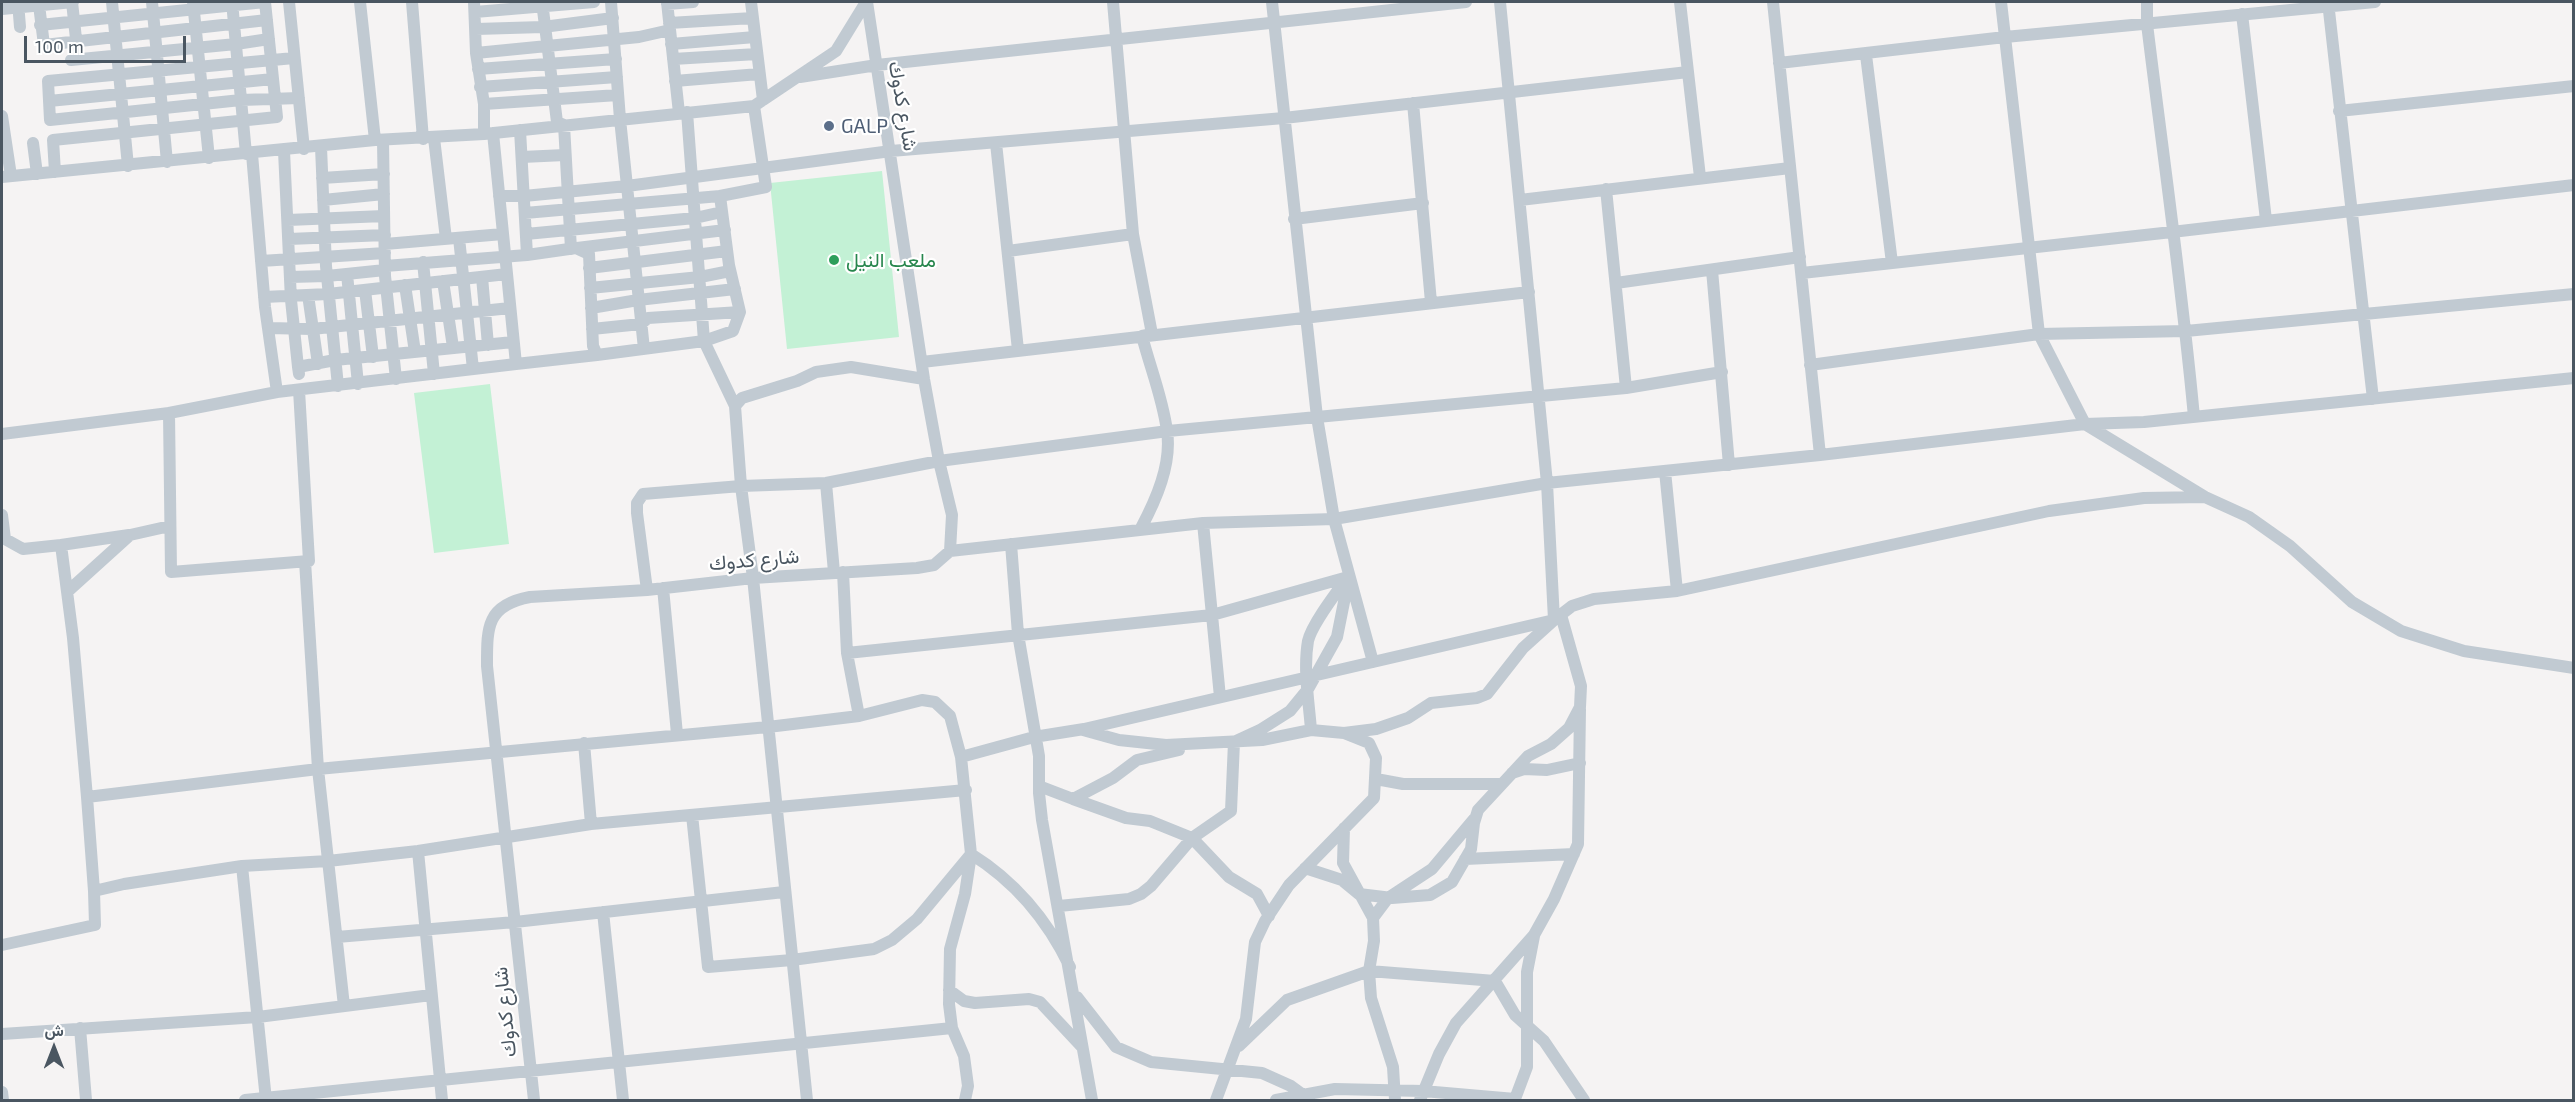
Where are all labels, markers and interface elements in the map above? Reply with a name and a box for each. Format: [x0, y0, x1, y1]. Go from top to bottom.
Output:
scale bar [27, 24, 189, 62]
text: 100 m [35, 35, 84, 57]
street label: شارع كدوك [883, 59, 923, 153]
place label: GALP [841, 114, 888, 138]
marker: GALP [822, 119, 836, 133]
place label: ملعب النيل [846, 248, 936, 272]
marker: ملعب النيل [827, 253, 841, 267]
street label: شارع كدوك [708, 544, 800, 576]
street label: شارع كدوك [488, 966, 522, 1058]
north arrow [24, 1018, 84, 1078]
text: ش [44, 1020, 64, 1039]

